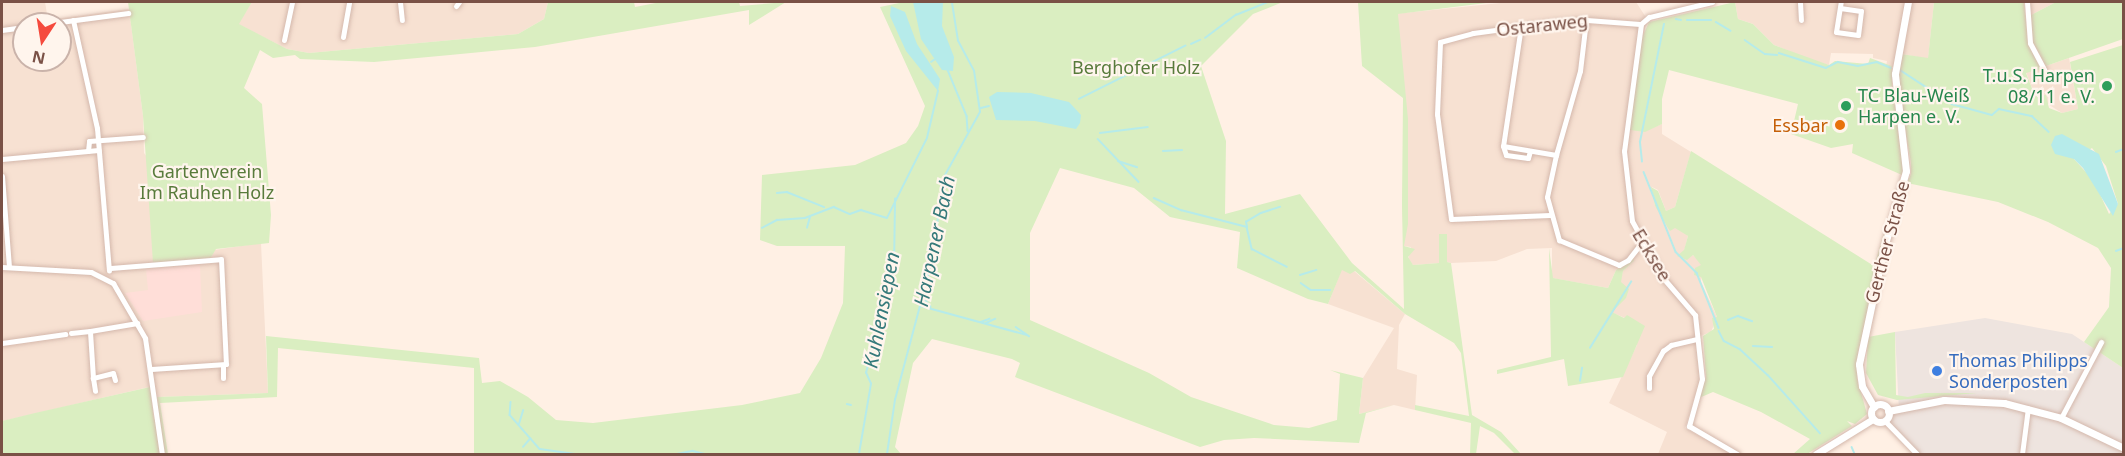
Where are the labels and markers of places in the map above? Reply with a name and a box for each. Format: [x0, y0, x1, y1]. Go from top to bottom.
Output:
place label: T.u.S. Harpen 08/11 e. V. [1983, 65, 2095, 107]
marker: T.u.S. Harpen 08/11 e. V. [2100, 79, 2114, 93]
place label: TC Blau-Weiß Harpen e. V. [1858, 85, 1970, 128]
marker: TC Blau-Weiß Harpen e. V. [1839, 99, 1853, 113]
place label: Essbar [1772, 114, 1828, 136]
marker: Essbar [1833, 118, 1847, 132]
place label: Thomas Philipps Sonderposten [1949, 350, 2088, 392]
marker: Thomas Philipps Sonderposten [1930, 364, 1944, 378]

